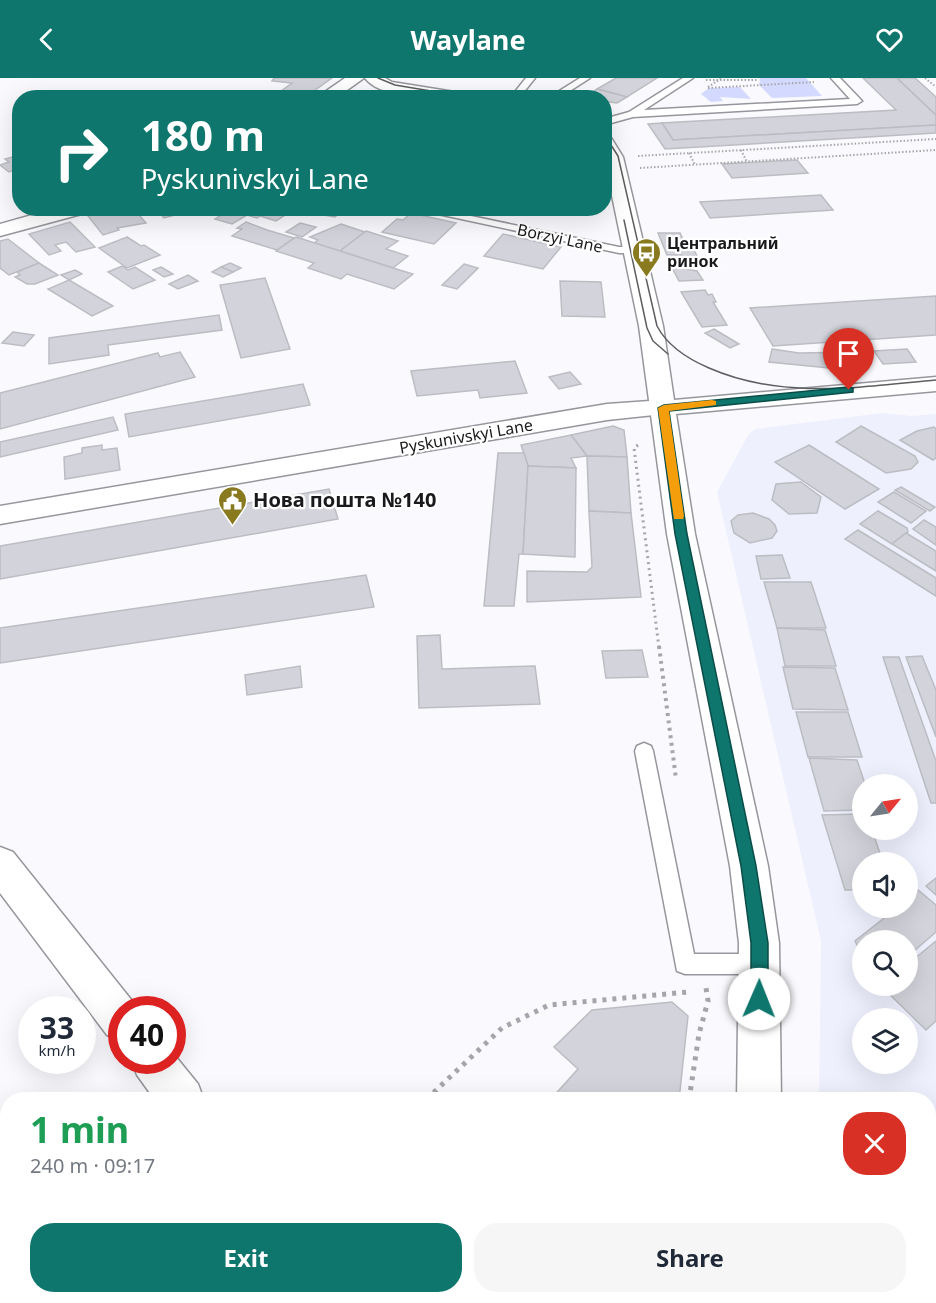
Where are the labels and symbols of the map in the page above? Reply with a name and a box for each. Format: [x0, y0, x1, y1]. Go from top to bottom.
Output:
street label: Borzyi Lane [515, 218, 605, 258]
place label: Центральний ринок [667, 232, 779, 272]
bus stop icon: Центральний ринок [630, 236, 662, 278]
pin [823, 328, 874, 390]
street label: Pyskunivskyi Lane [398, 413, 534, 459]
public building icon: Нова пошта №140 [216, 484, 248, 526]
place label: Нова пошта №140 [253, 486, 436, 513]
north arrow [852, 774, 918, 840]
position arrow [727, 967, 791, 1031]
speed limit sign: 40 [108, 996, 186, 1074]

